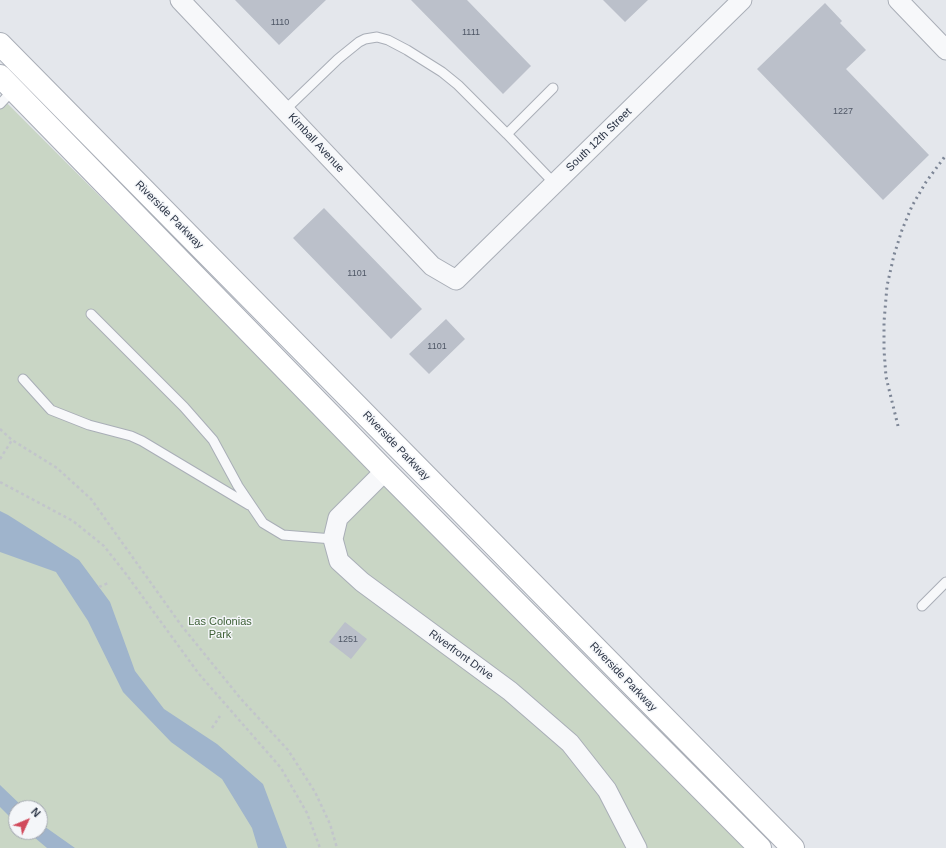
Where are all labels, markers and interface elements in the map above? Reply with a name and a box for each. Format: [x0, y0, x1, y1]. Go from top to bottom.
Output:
house number: 1110 [271, 18, 289, 28]
house number: 1111 [462, 28, 480, 38]
street label: South 12th Street [564, 106, 634, 174]
house number: 1227 [833, 107, 853, 117]
street label: Kimball Avenue [285, 111, 347, 175]
street label: Riverside Parkway [132, 178, 206, 252]
house number: 1101 [347, 269, 367, 279]
house number: 1101 [427, 342, 447, 352]
street label: Riverside Parkway [360, 409, 432, 483]
park label: Las Colonias Park [188, 615, 252, 641]
street label: Riverfront Drive [426, 627, 496, 683]
house number: 1251 [338, 635, 358, 645]
street label: Riverside Parkway [587, 640, 659, 714]
north arrow [8, 800, 48, 840]
text: N [29, 805, 43, 819]

